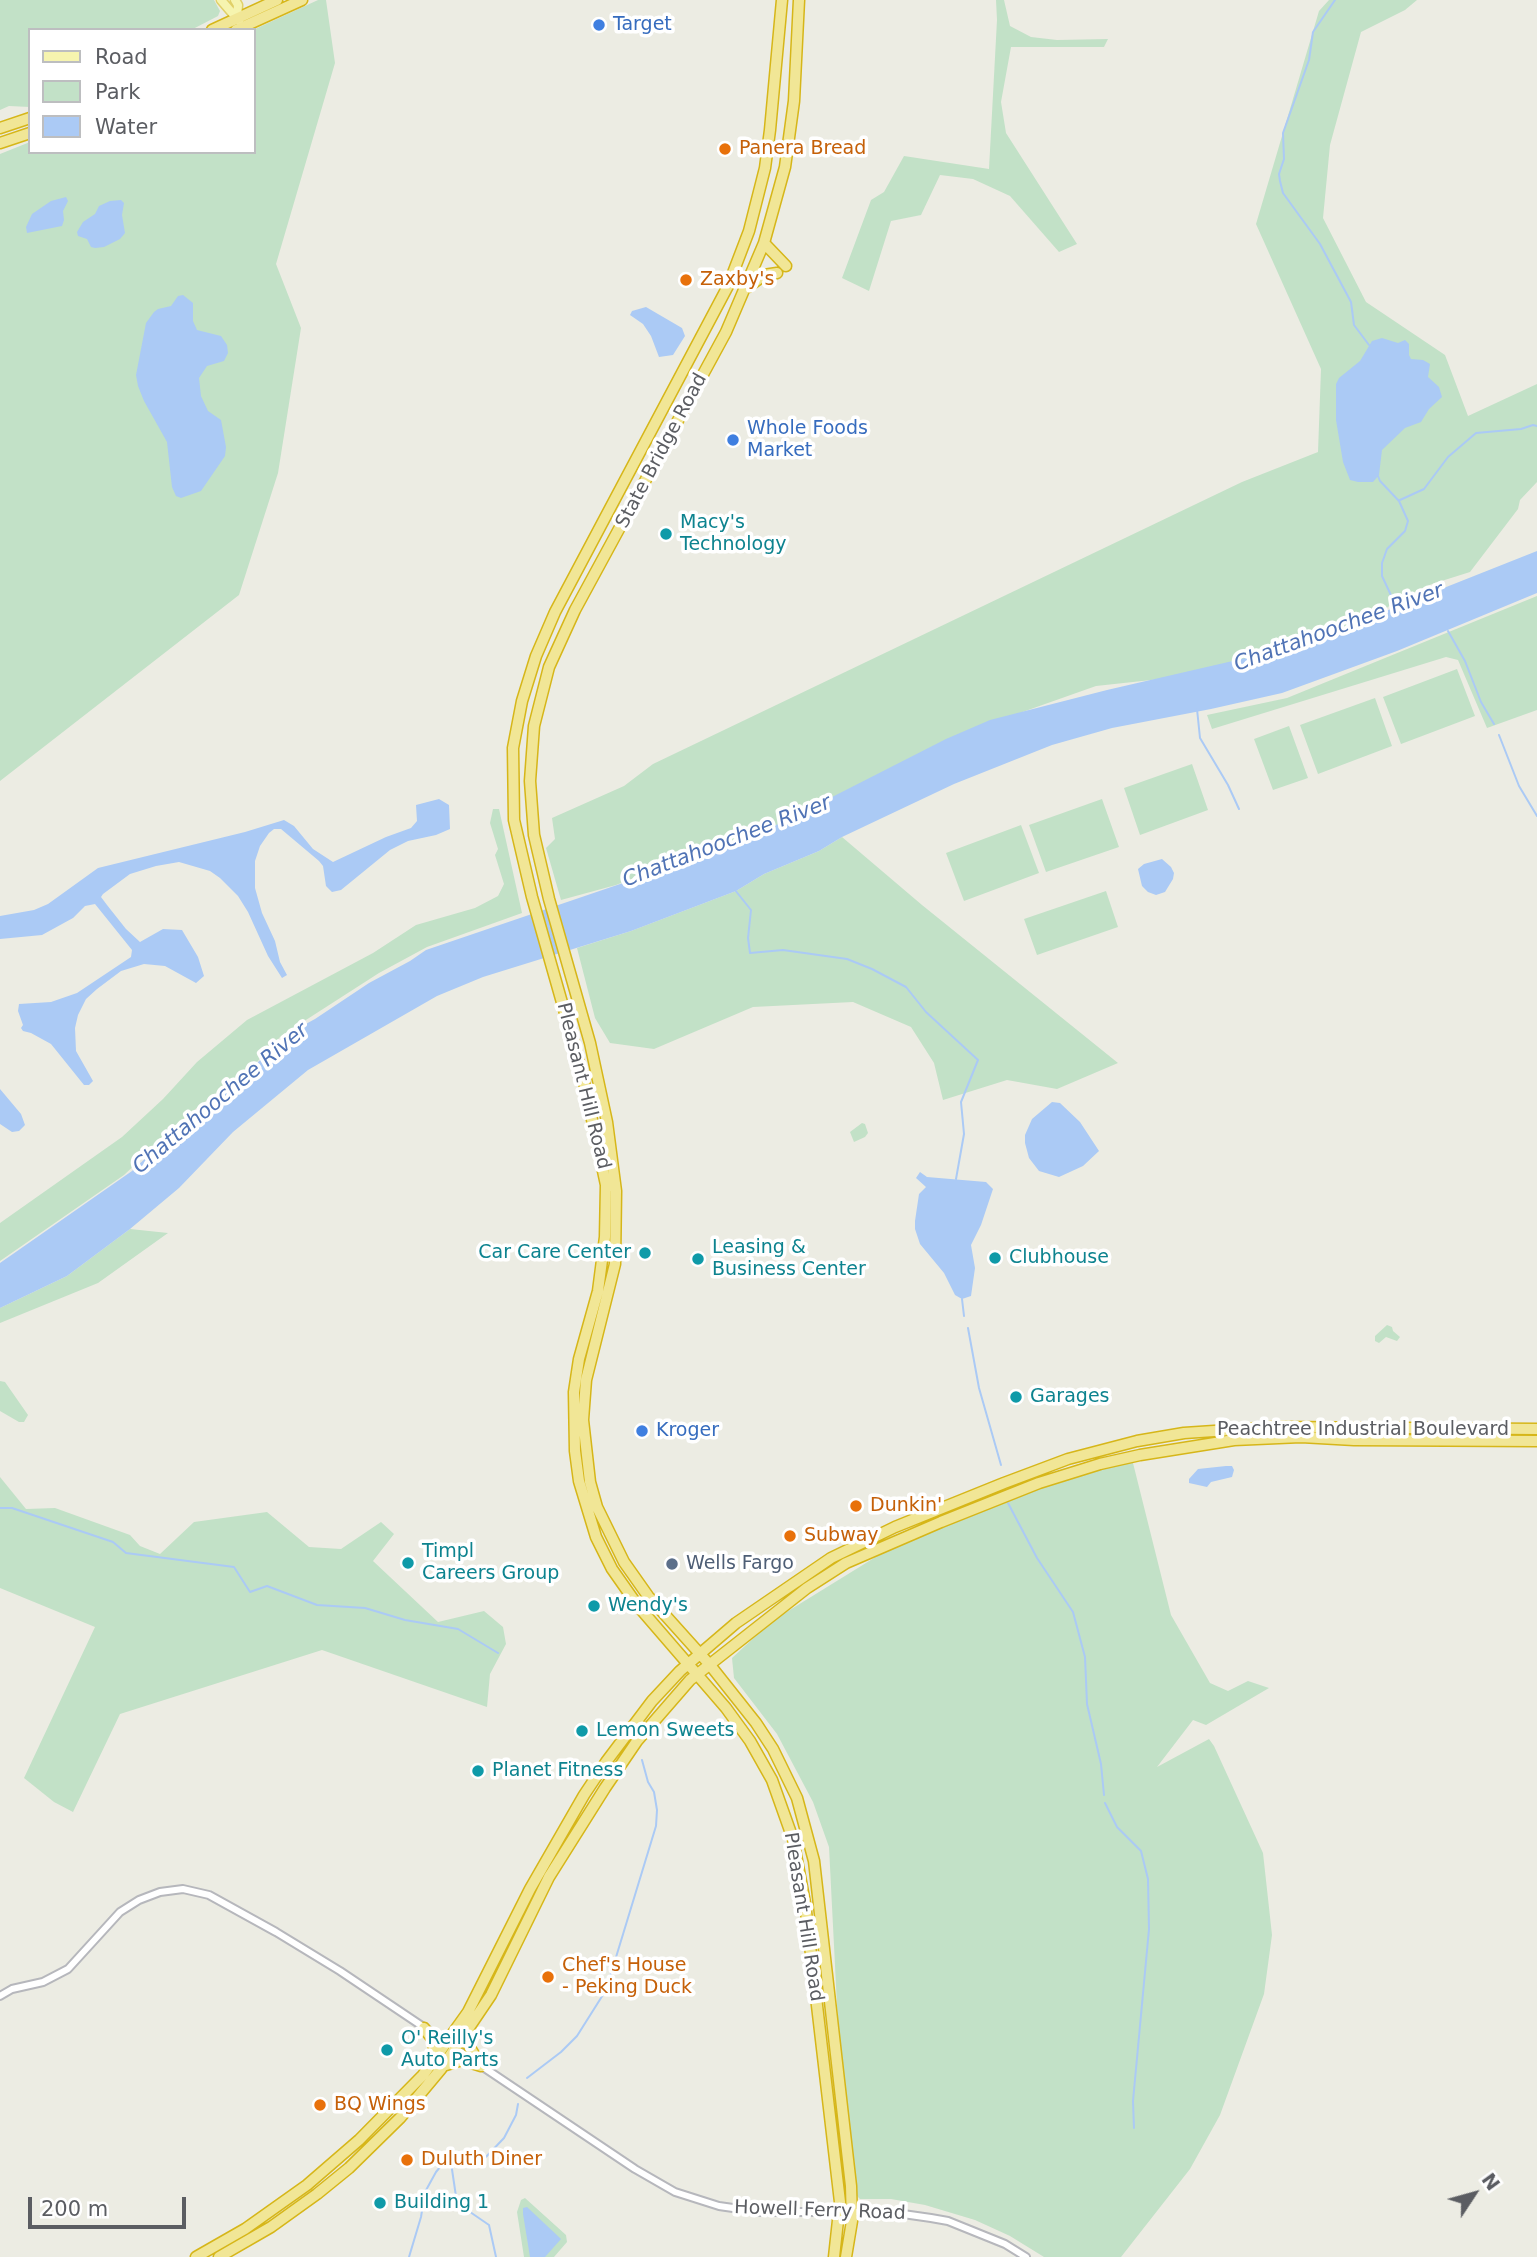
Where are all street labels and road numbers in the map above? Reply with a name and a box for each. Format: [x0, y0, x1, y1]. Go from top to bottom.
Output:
street label: State Bridge Road [612, 370, 712, 532]
street label: Pleasant Hill Road [551, 1000, 615, 1172]
street label: Peachtree Industrial Boulevard [1217, 1419, 1509, 1441]
street label: Pleasant Hill Road [778, 1831, 828, 2003]
street label: Howell Ferry Road [734, 2197, 906, 2225]

